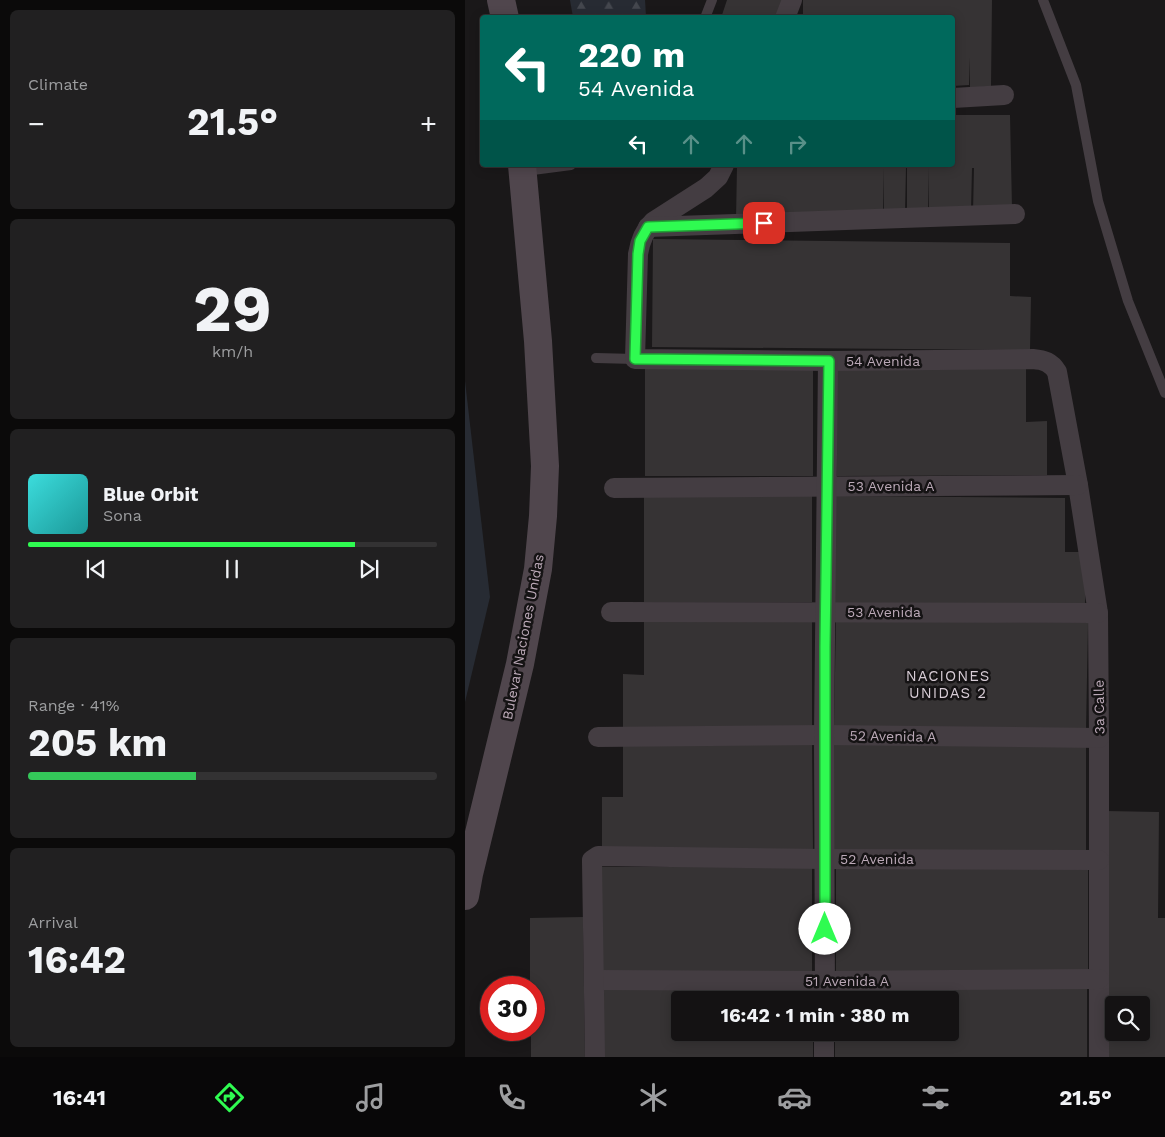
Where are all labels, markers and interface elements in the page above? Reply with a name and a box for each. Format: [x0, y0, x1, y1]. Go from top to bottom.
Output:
text: 220 m [578, 34, 685, 76]
icon: left [495, 35, 560, 100]
text: Climate [28, 75, 88, 94]
text: 54 Avenida [578, 76, 695, 101]
text: 21.5° [187, 100, 278, 144]
text: − [28, 107, 45, 140]
text: + [420, 107, 437, 140]
icon: left [624, 130, 652, 158]
icon: ahead [677, 130, 705, 158]
icon: ahead [730, 130, 758, 158]
icon: right [783, 130, 811, 158]
pin [743, 202, 785, 244]
icon: arrive [750, 209, 778, 237]
text: 29 [193, 271, 272, 347]
text: km/h [212, 342, 253, 361]
street label: 54 Avenida [846, 353, 920, 369]
street label: 53 Avenida A [848, 478, 934, 494]
text: Blue Orbit [103, 483, 198, 506]
text: Sona [103, 506, 142, 525]
street label: Bulevar Naciones Unidas [499, 553, 547, 721]
icon: previous [82, 555, 110, 583]
icon: pause [218, 555, 246, 583]
icon: next [355, 555, 383, 583]
street label: 53 Avenida [847, 604, 921, 620]
district label: NACIONES UNIDAS 2 [906, 667, 990, 702]
street label: 3a Calle [1091, 680, 1107, 734]
text: Range · 41% [28, 696, 119, 715]
text: 205 km [28, 721, 167, 765]
street label: 52 Avenida A [849, 727, 937, 745]
street label: 52 Avenida [840, 851, 914, 867]
position arrow [798, 902, 850, 954]
text: Arrival [28, 913, 78, 932]
text: 16:42 [28, 938, 126, 982]
street label: 51 Avenida A [805, 973, 889, 989]
speed limit sign: 30 [480, 976, 545, 1041]
map controls [1105, 996, 1150, 1041]
button: search [1105, 996, 1150, 1041]
text: 16:42 · 1 min · 380 m [721, 1004, 909, 1027]
icon: directions [212, 1080, 247, 1115]
icon: music [353, 1080, 388, 1115]
icon: phone [494, 1080, 529, 1115]
icon: climate [636, 1080, 671, 1115]
icon: car [777, 1080, 812, 1115]
icon: filters [918, 1080, 953, 1115]
text: 16:41 [53, 1085, 106, 1110]
text: 21.5° [1059, 1085, 1112, 1110]

